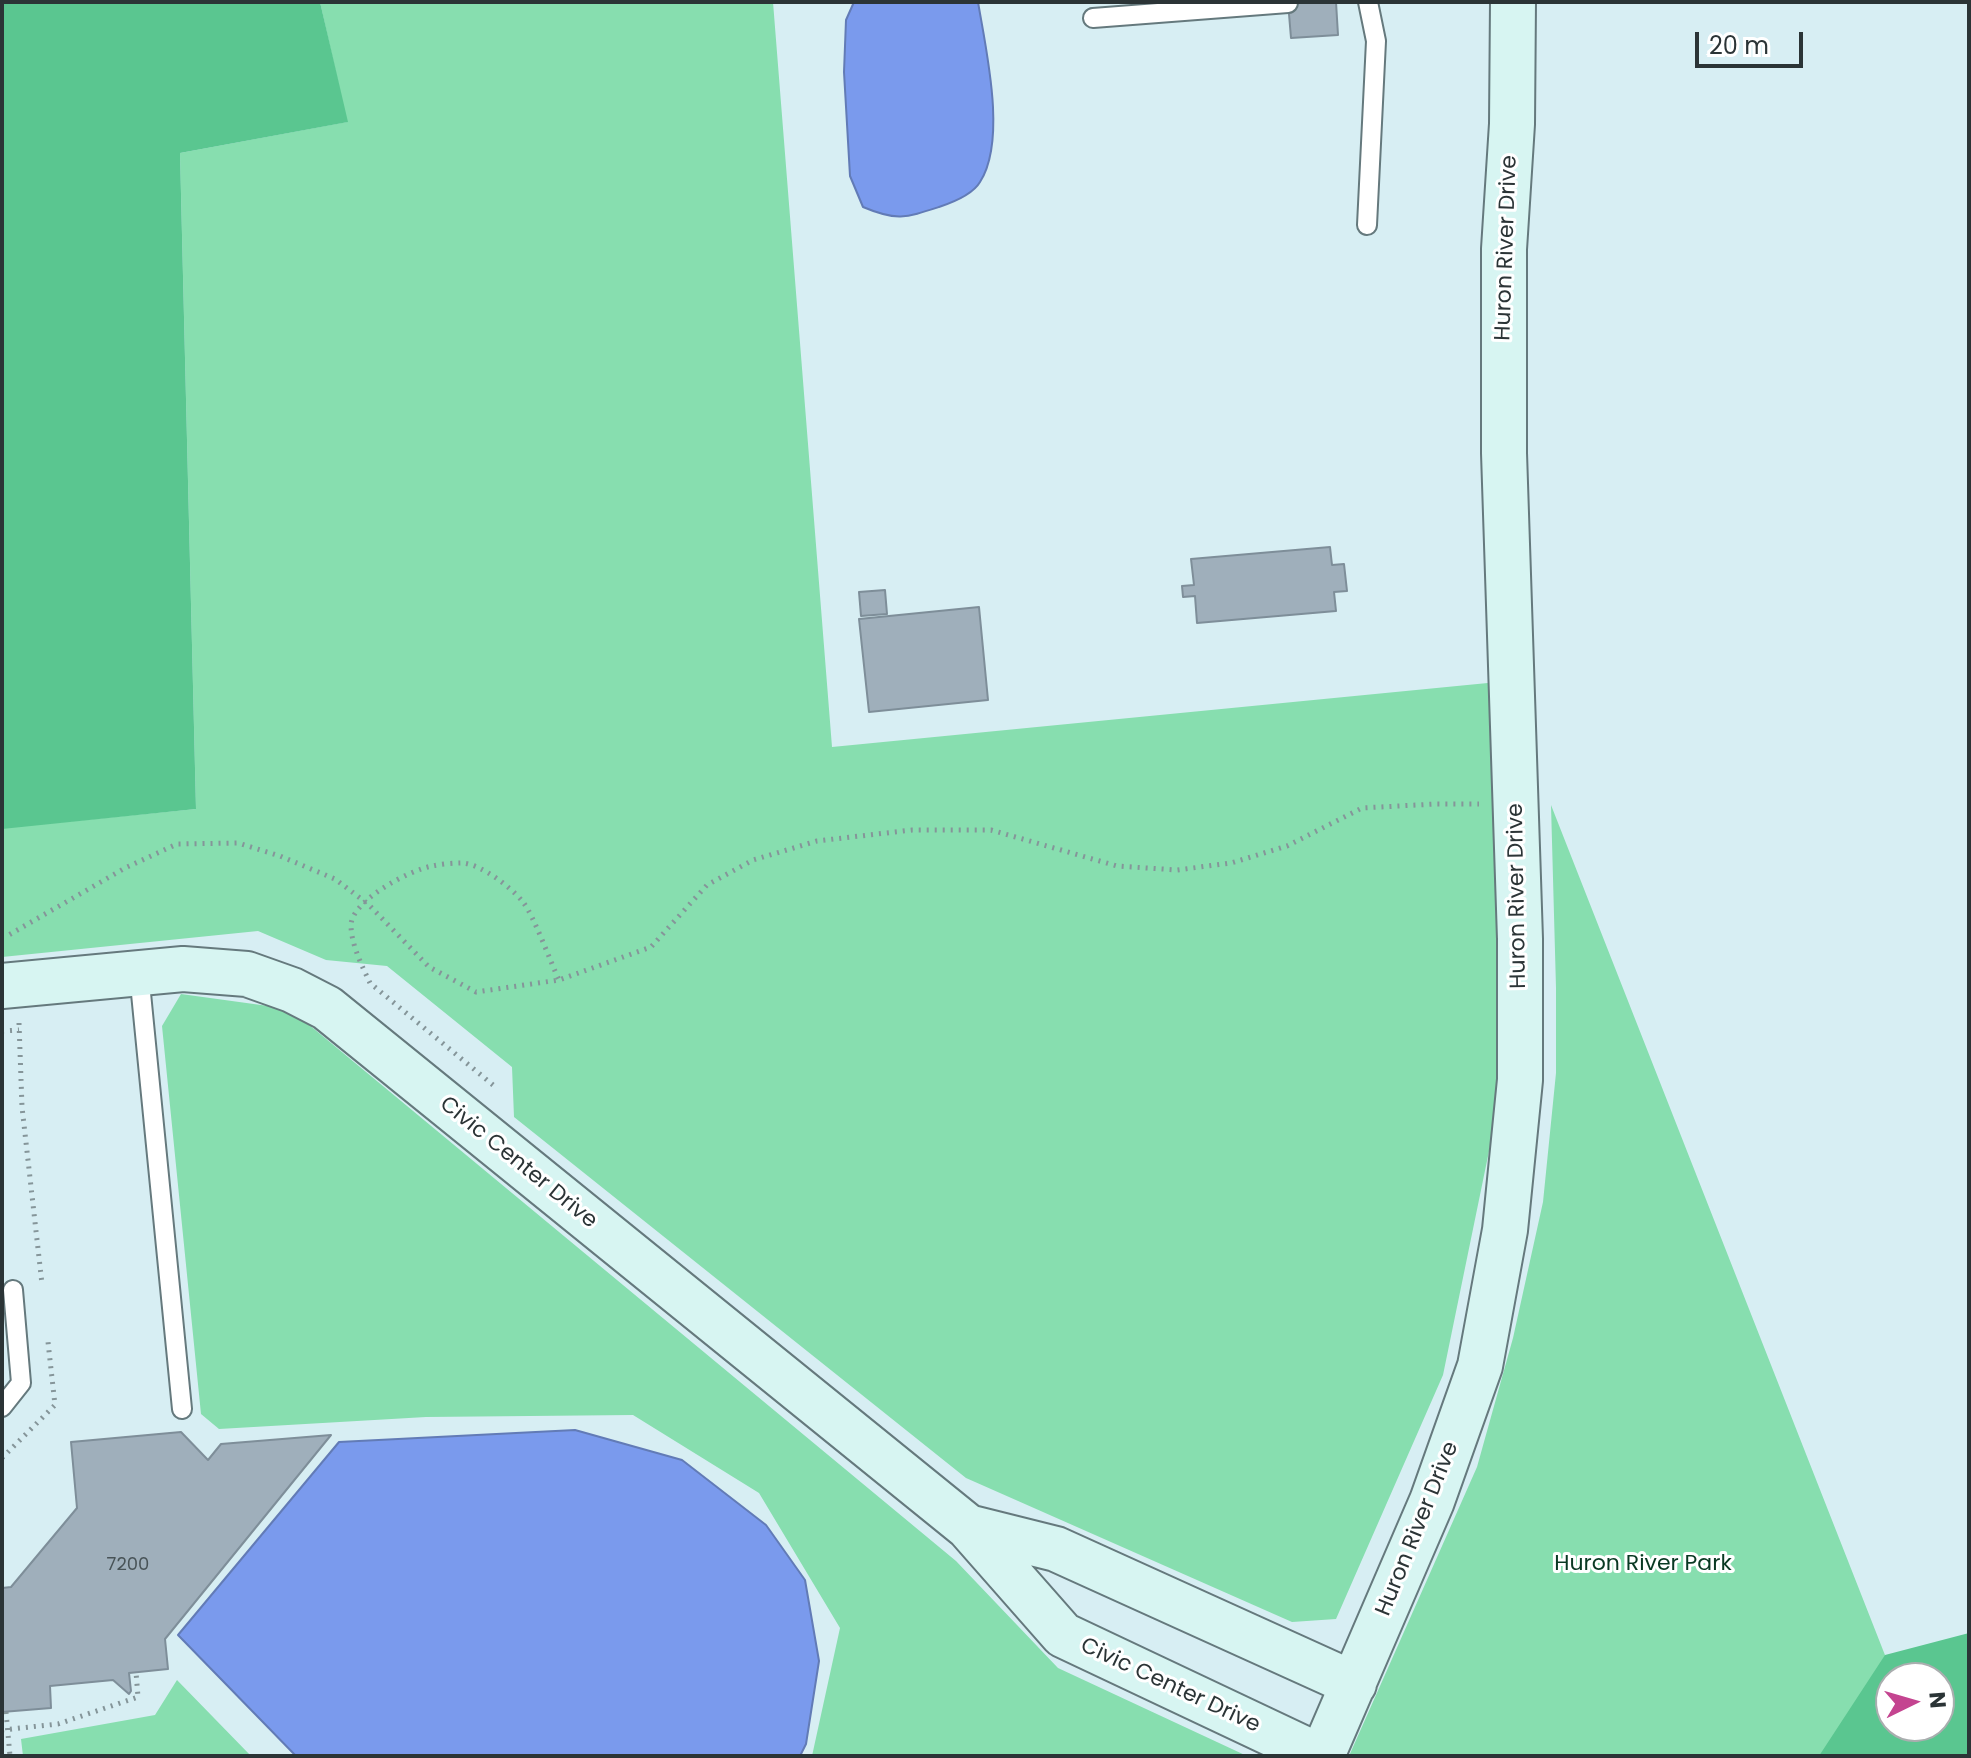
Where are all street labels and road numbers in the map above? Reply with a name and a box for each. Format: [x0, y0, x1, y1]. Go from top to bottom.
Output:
street label: Huron River Drive [1491, 155, 1523, 341]
street label: Huron River Drive [1503, 803, 1533, 989]
street label: Civic Center Drive [434, 1091, 602, 1235]
street label: Huron River Drive [1371, 1438, 1465, 1620]
street label: Civic Center Drive [1076, 1633, 1264, 1739]

